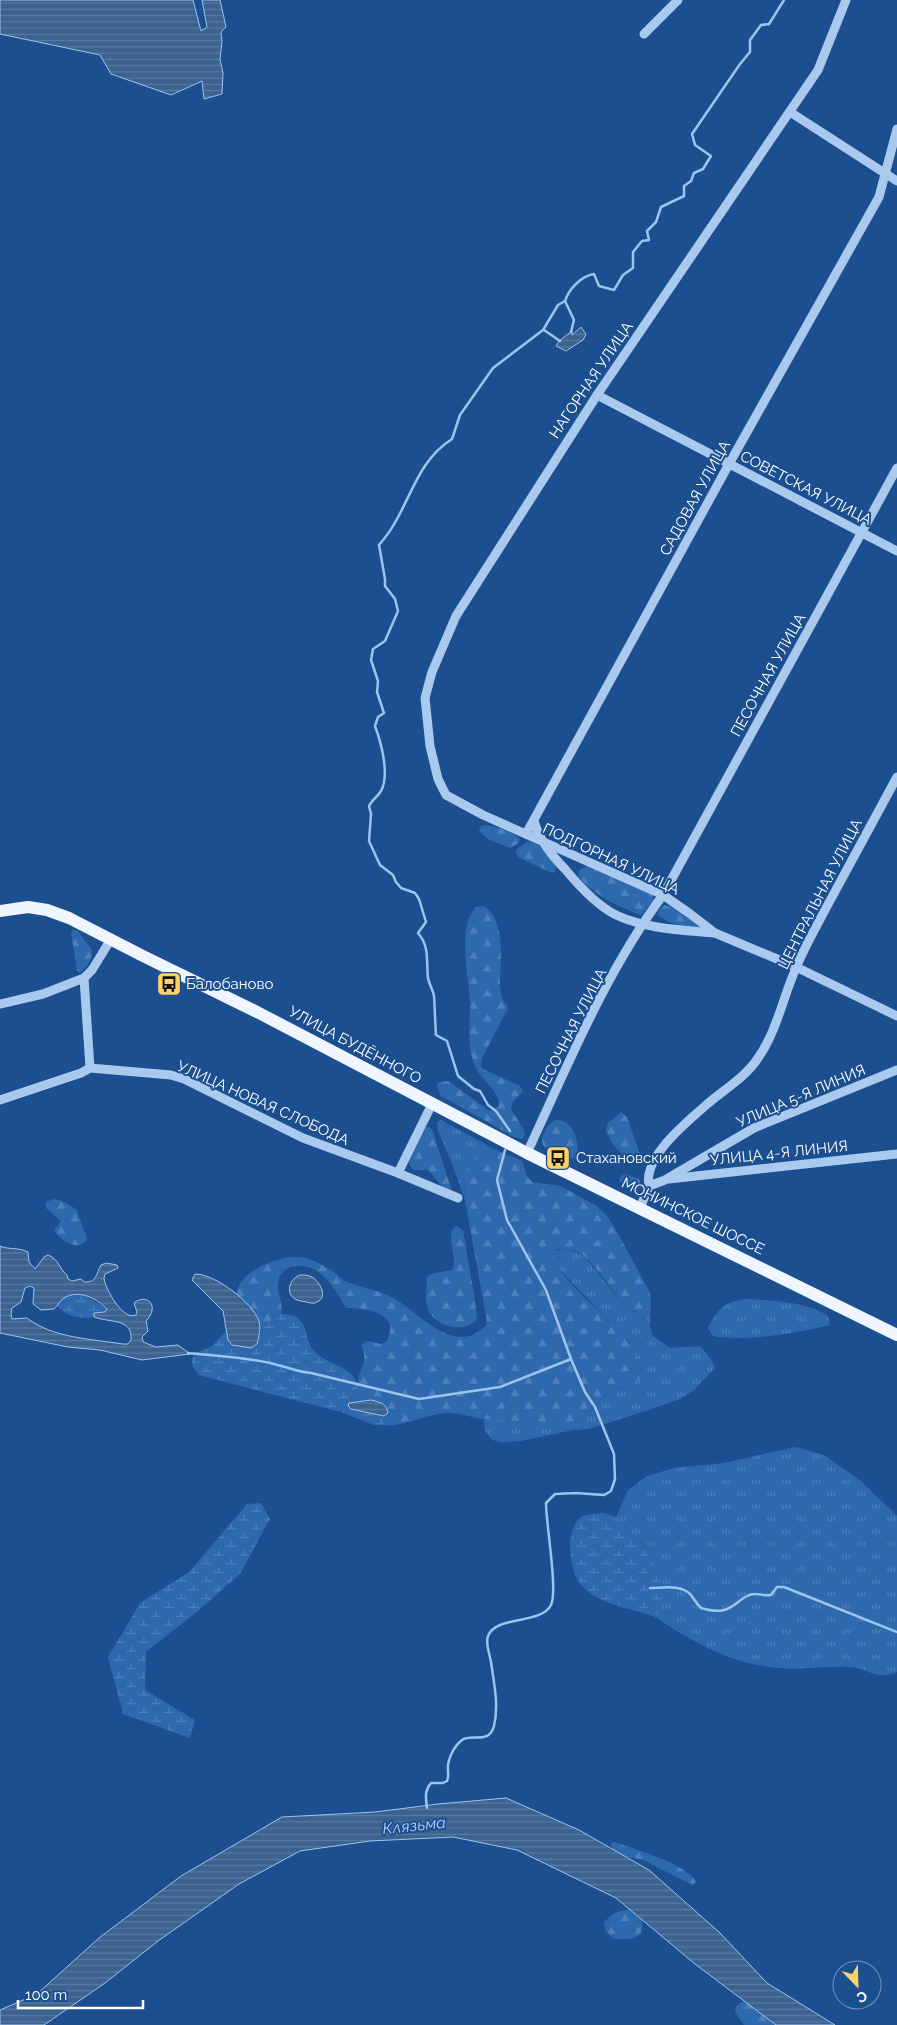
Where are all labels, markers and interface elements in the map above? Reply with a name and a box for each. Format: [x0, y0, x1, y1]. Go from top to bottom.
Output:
street label: НАГОРНАЯ УЛИЦА [545, 318, 637, 442]
street label: САДОВАЯ УЛИЦА [656, 437, 734, 559]
street label: СОВЕТСКАЯ УЛИЦА [737, 447, 875, 529]
street label: ПЕСОЧНАЯ УЛИЦА [727, 610, 809, 740]
street label: ЦЕНТРАЛЬНАЯ УЛИЦА [774, 816, 866, 972]
street label: ПОДГОРНАЯ УЛИЦА [540, 819, 682, 899]
street label: ПЕСОЧНАЯ УЛИЦА [532, 965, 610, 1097]
bus stop icon: Балобаново [156, 971, 182, 997]
place label: Балобаново [186, 975, 273, 993]
street label: УЛИЦА БУДЁННОГО [286, 1001, 425, 1088]
street label: УЛИЦА НОВАЯ СЛОБОДА [174, 1057, 352, 1149]
street label: УЛИЦА 5-Я ЛИНИЯ [734, 1061, 868, 1131]
street label: УЛИЦА 4-Я ЛИНИЯ [709, 1137, 849, 1169]
bus stop icon: Стахановский [545, 1145, 571, 1171]
place label: Стахановский [576, 1149, 677, 1167]
street label: МОНИНСКОЕ ШОССЕ [619, 1174, 767, 1258]
water label: Клязьма [381, 1813, 447, 1838]
north arrow [832, 1960, 882, 2010]
scale bar [18, 1978, 142, 2010]
text: 100 m [25, 1986, 67, 2004]
text: С [854, 1988, 870, 2006]

